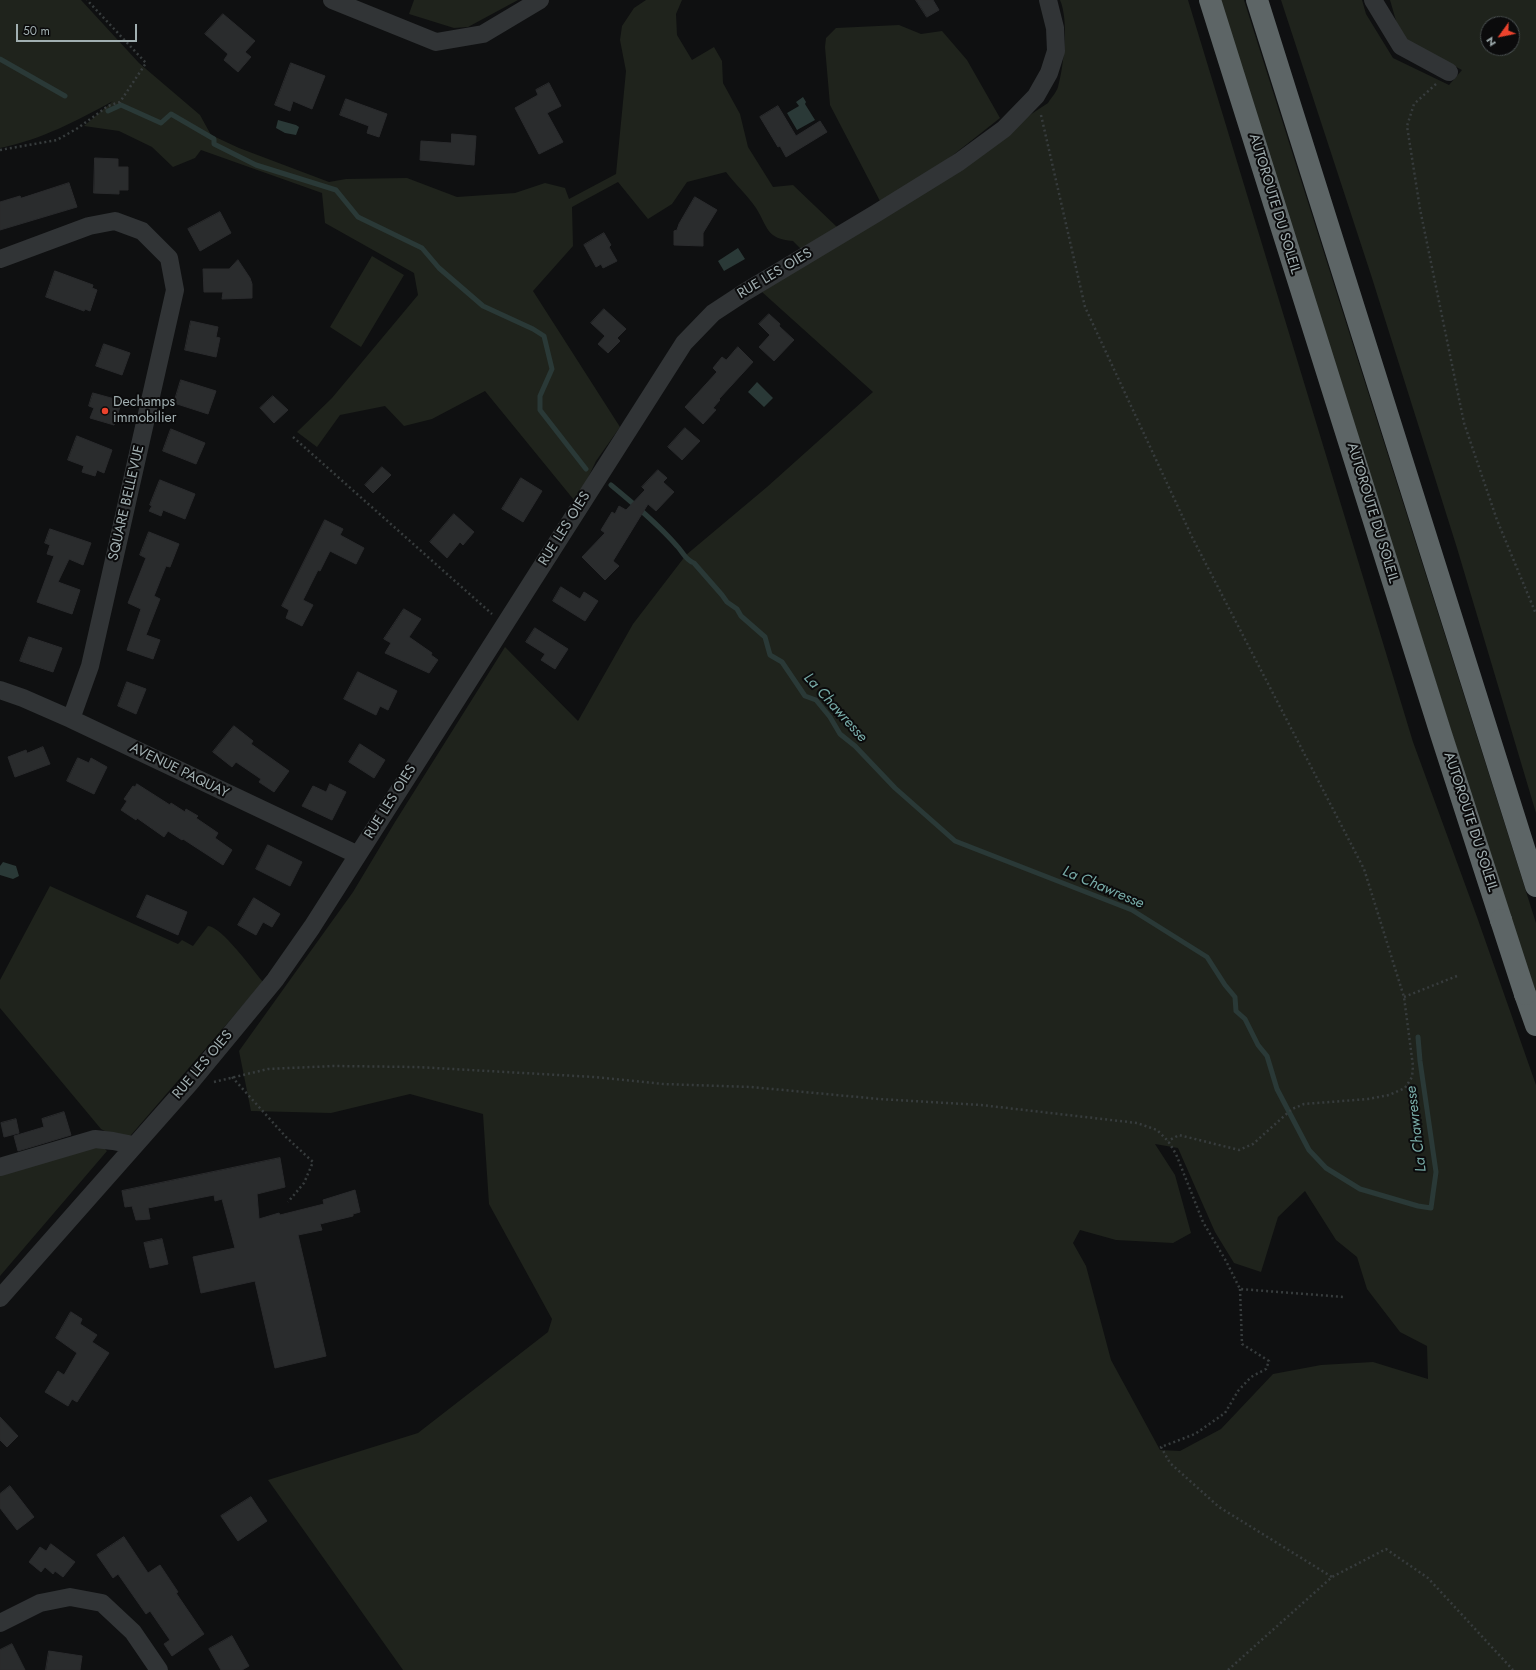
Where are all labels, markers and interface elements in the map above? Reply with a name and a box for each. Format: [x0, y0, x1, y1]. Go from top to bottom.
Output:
scale bar [18, 16, 139, 42]
north arrow [1480, 16, 1520, 56]
text: 50 m [23, 22, 50, 40]
text: N [1482, 34, 1500, 50]
street label: AUTOROUTE DU SOLEIL [1245, 132, 1303, 276]
street label: RUE LES OIES [735, 245, 815, 303]
place label: Dechamps immobilier [113, 395, 177, 428]
marker: Dechamps immobilier [100, 406, 110, 416]
street label: AUTOROUTE DU SOLEIL [1343, 441, 1401, 585]
street label: SQUARE BELLEVUE [106, 444, 148, 562]
street label: RUE LES OIES [536, 489, 594, 569]
water label: La Chawresse [799, 670, 871, 746]
street label: AVENUE PAQUAY [127, 740, 231, 802]
street label: AUTOROUTE DU SOLEIL [1439, 750, 1501, 894]
street label: RUE LES OIES [362, 762, 420, 842]
water label: La Chawresse [1060, 863, 1146, 913]
street label: RUE LES OIES [169, 1027, 237, 1103]
water label: La Chawresse [1403, 1085, 1431, 1173]

